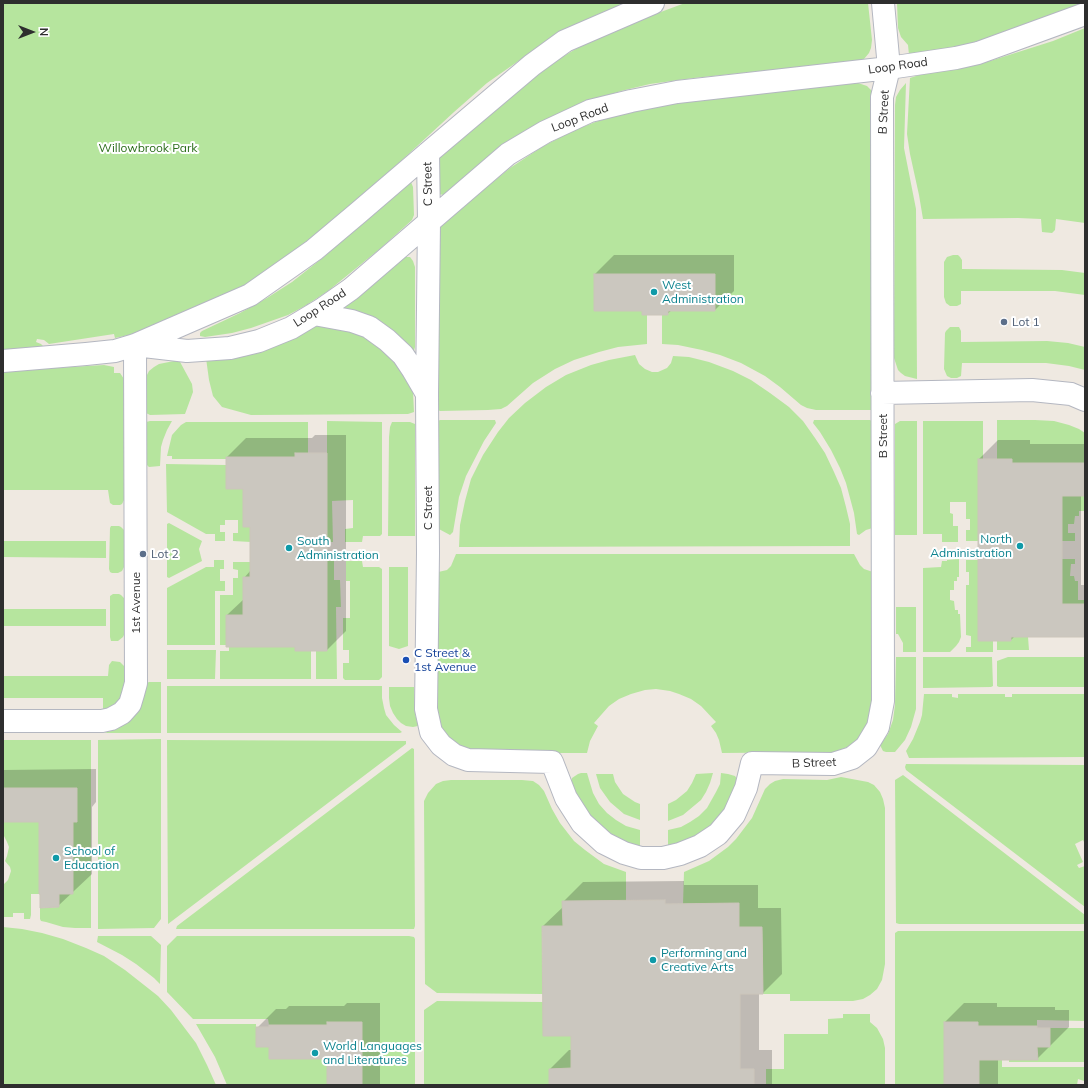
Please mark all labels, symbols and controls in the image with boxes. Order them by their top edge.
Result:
north arrow [12,12,52,52]
text: N [37,28,51,36]
street label: Loop Road [867,55,929,77]
street label: B Street [876,89,892,135]
street label: Loop Road [549,101,611,135]
park label: Willowbrook Park [99,141,197,155]
street label: C Street [420,162,436,206]
place label: West Administration [662,278,744,306]
street label: Loop Road [291,286,349,330]
marker: West Administration [649,287,659,297]
place label: Lot 1 [1012,315,1040,329]
marker: Lot 1 [999,317,1009,327]
street label: B Street [876,414,890,458]
street label: C Street [421,486,435,530]
place label: North Administration [930,532,1012,560]
place label: South Administration [297,534,379,562]
marker: North Administration [1015,541,1025,551]
marker: South Administration [284,543,294,553]
place label: Lot 2 [151,547,179,561]
marker: Lot 2 [138,549,148,559]
street label: 1st Avenue [129,572,143,634]
place label: C Street & 1st Avenue [414,646,476,674]
marker: C Street & 1st Avenue [401,655,411,665]
street label: B Street [792,755,836,771]
place label: School of Education [64,844,119,872]
marker: School of Education [51,853,61,863]
place label: Performing and Creative Arts [661,946,747,974]
marker: Performing and Creative Arts [648,955,658,965]
place label: World Languages and Literatures [323,1039,422,1067]
marker: World Languages and Literatures [310,1048,320,1058]

